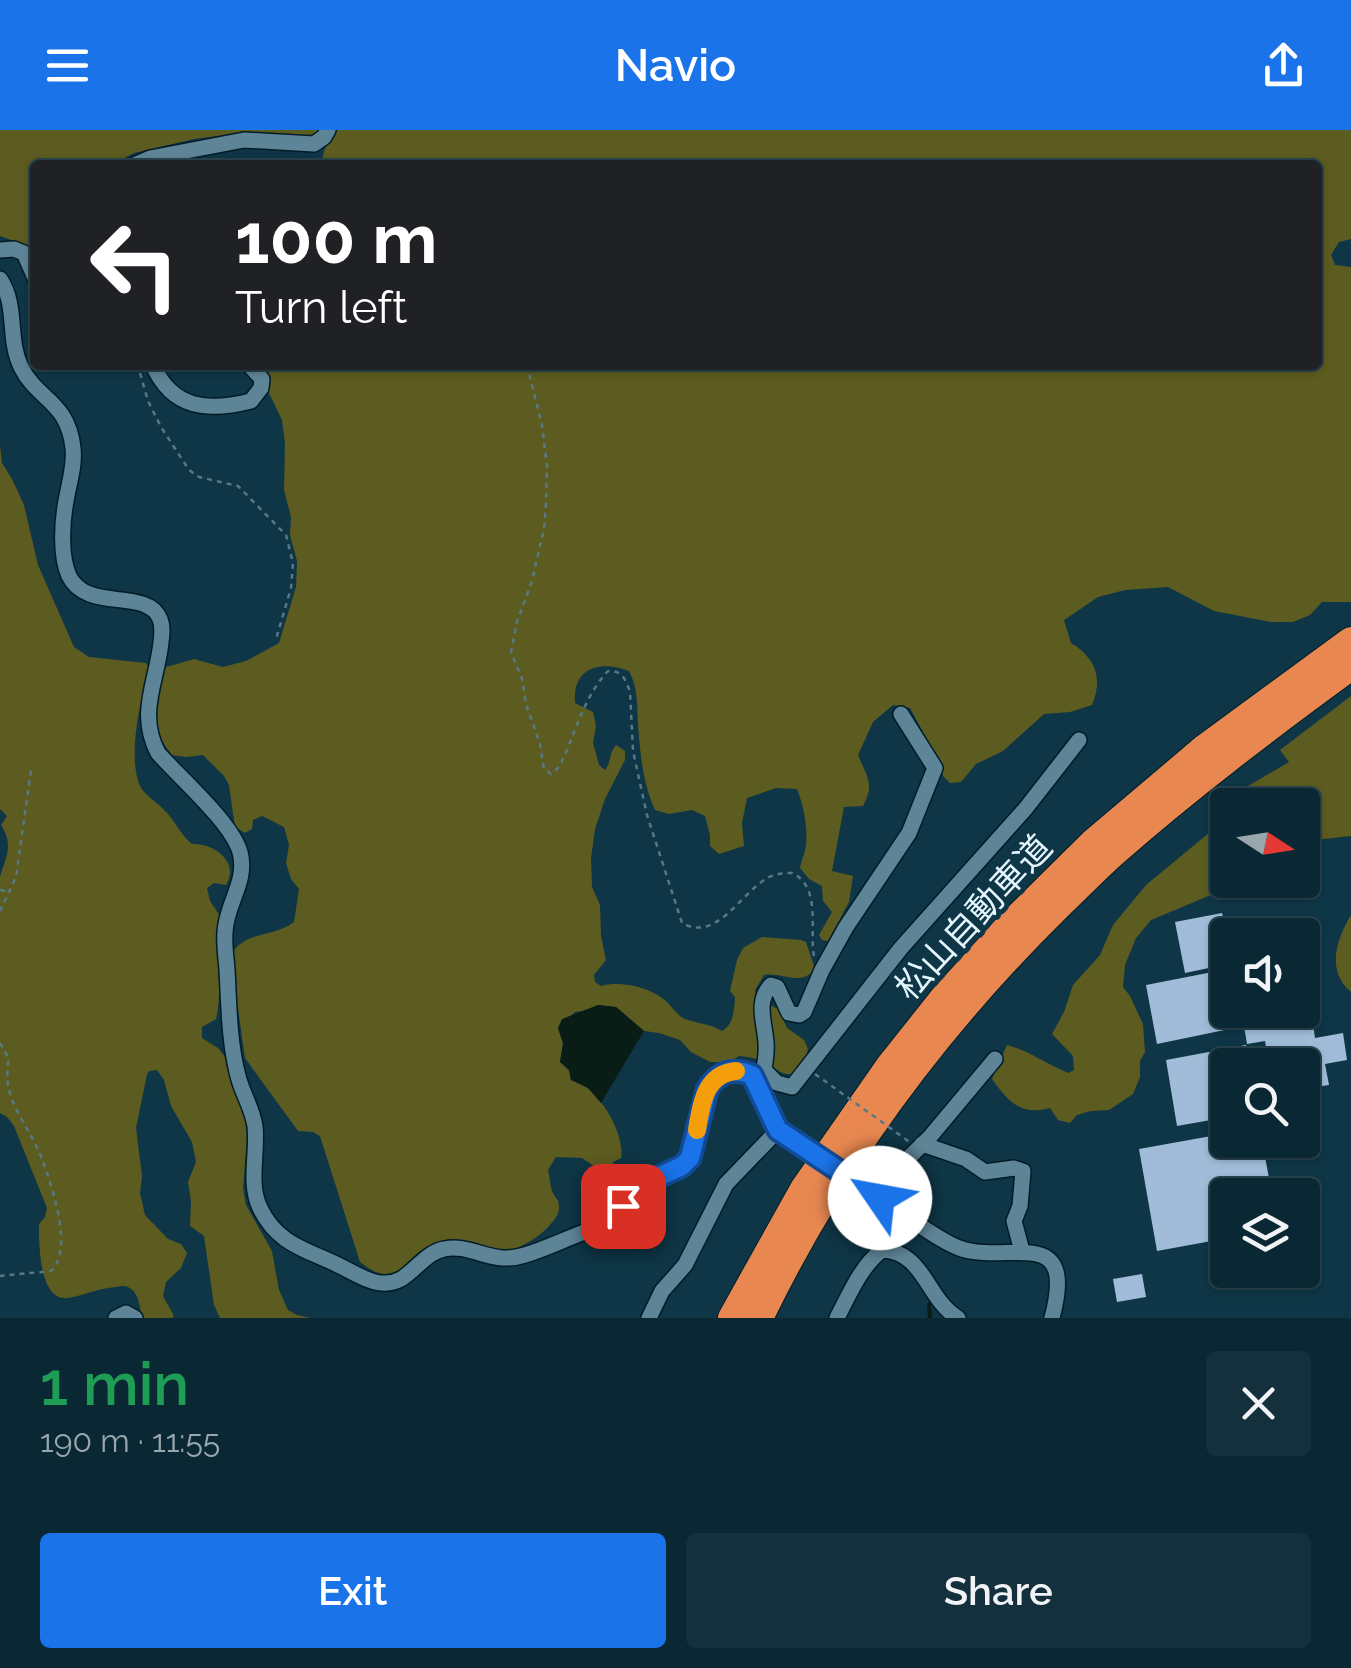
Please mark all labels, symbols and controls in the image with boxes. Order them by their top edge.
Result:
icon: menu [40,38,95,93]
icon: share [1256,38,1311,93]
text: Navio [615,39,736,92]
text: 100 m [235,197,438,279]
icon: left [70,200,200,330]
text: Turn left [235,281,407,334]
north arrow [1210,788,1320,898]
map controls [1210,788,1320,1288]
street label: 松山自動車道 [886,826,1060,1008]
button: sound [1210,918,1320,1028]
button: search [1210,1048,1320,1158]
position arrow [828,1146,932,1250]
pin [581,1164,666,1249]
button: layers [1210,1178,1320,1288]
icon: arrive [596,1179,651,1234]
text: 1 min [40,1349,189,1419]
button: close [1206,1351,1311,1456]
text: 190 m · 11:55 [40,1422,220,1459]
button: Exit [40,1533,666,1648]
button: Share [686,1533,1311,1648]

